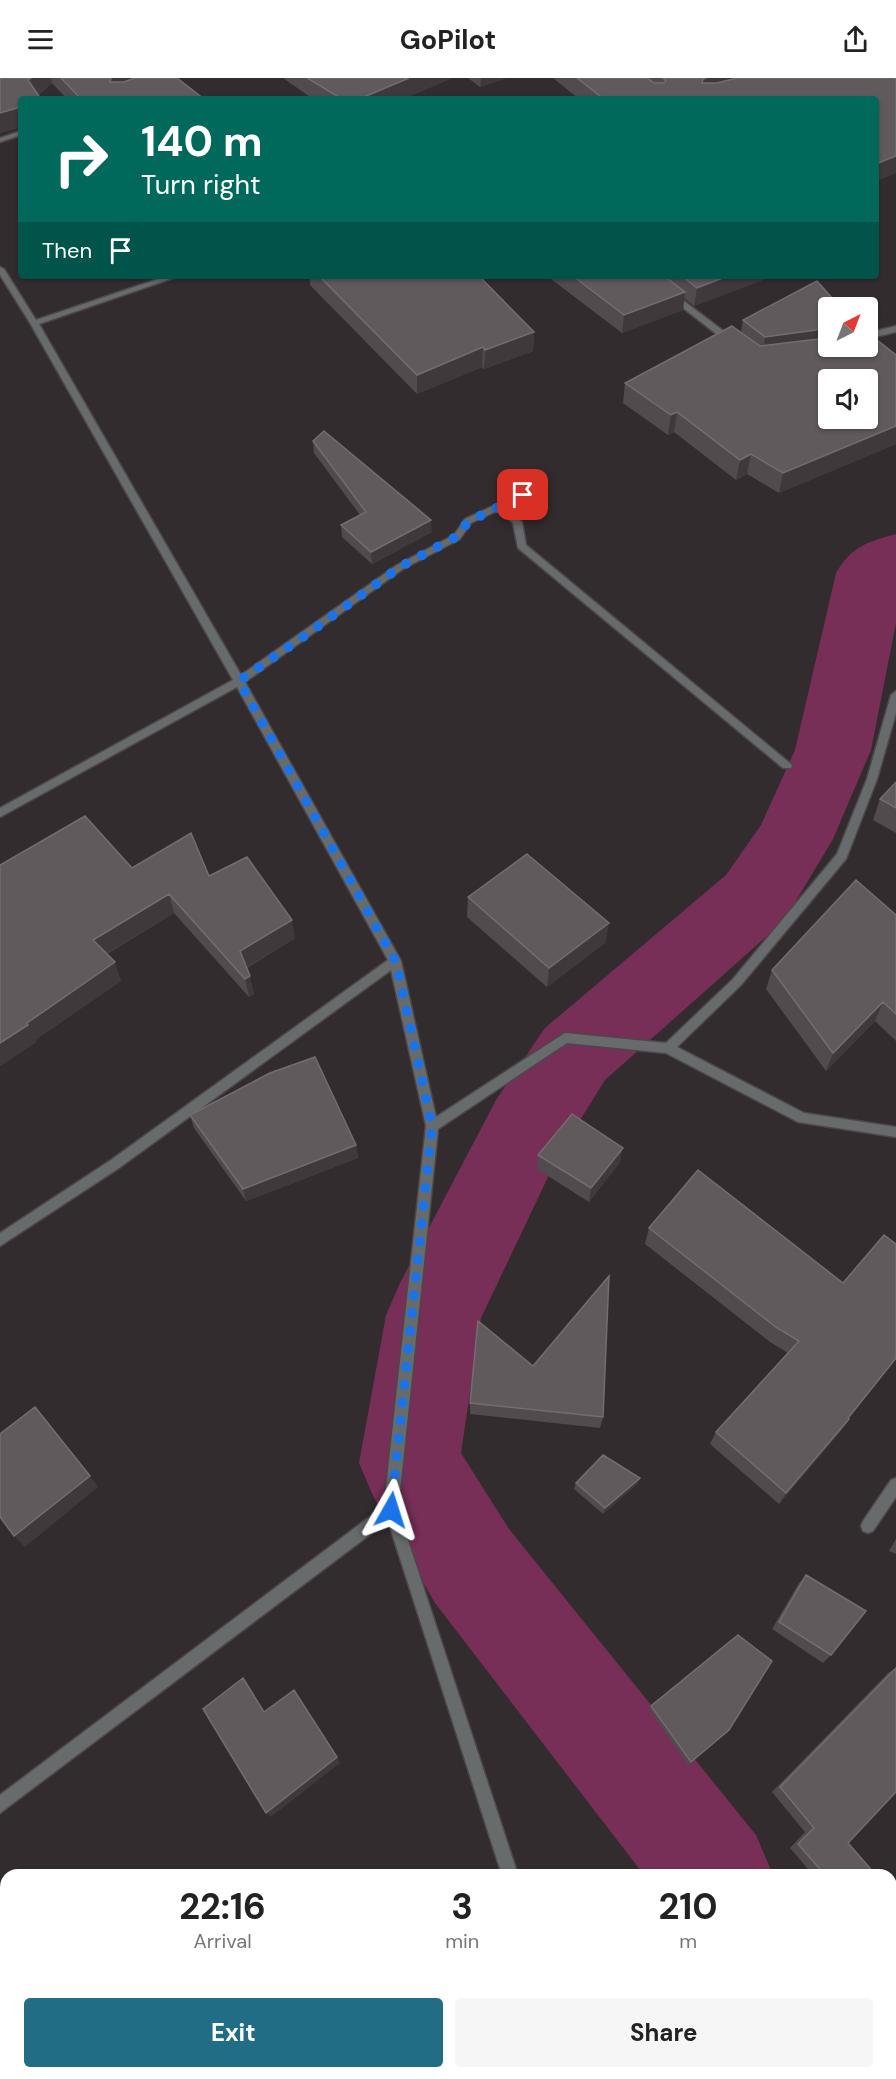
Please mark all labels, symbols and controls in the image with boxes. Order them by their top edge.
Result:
text: GoPilot [400,22,496,57]
icon: menu [24,23,57,56]
icon: share [839,23,872,56]
text: 140 m [141,114,263,169]
icon: right [42,120,120,198]
text: Turn right [141,167,261,202]
icon: arrive [104,234,137,267]
text: Then [42,236,92,265]
north arrow [818,297,878,357]
map controls [818,297,878,429]
button: sound [818,369,878,429]
pin [497,469,548,520]
icon: arrive [506,478,539,511]
position arrow [359,1478,423,1542]
text: 22:16 [179,1883,266,1930]
text: 3 [451,1883,473,1930]
text: 210 [658,1883,718,1930]
text: Arrival [193,1928,252,1954]
text: min [445,1928,479,1954]
text: m [679,1928,697,1954]
button: Exit [24,1998,443,2067]
button: Share [455,1998,873,2067]

